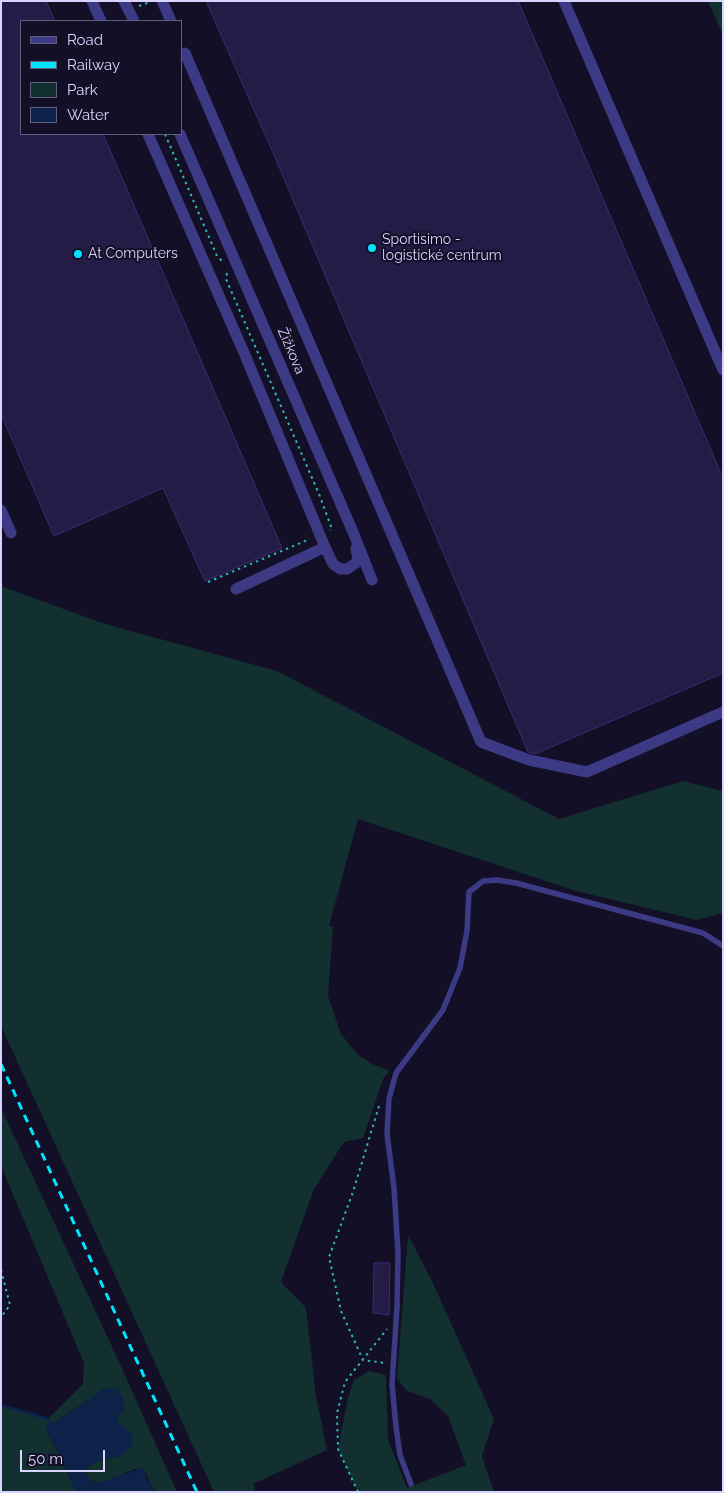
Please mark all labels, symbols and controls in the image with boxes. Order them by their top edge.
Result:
legend [20,20,182,135]
text: Road [67,31,103,49]
text: Railway [67,56,120,74]
text: Park [67,81,98,99]
text: Water [67,106,109,124]
place label: Sportisimo - logistické centrum [382,232,502,264]
marker: Sportisimo - logistické centrum [366,242,378,254]
place label: At Computers [88,246,178,262]
marker: At Computers [72,248,84,260]
street label: Žižkova [274,325,308,377]
scale bar [22,1440,108,1472]
text: 50 m [28,1450,63,1468]

